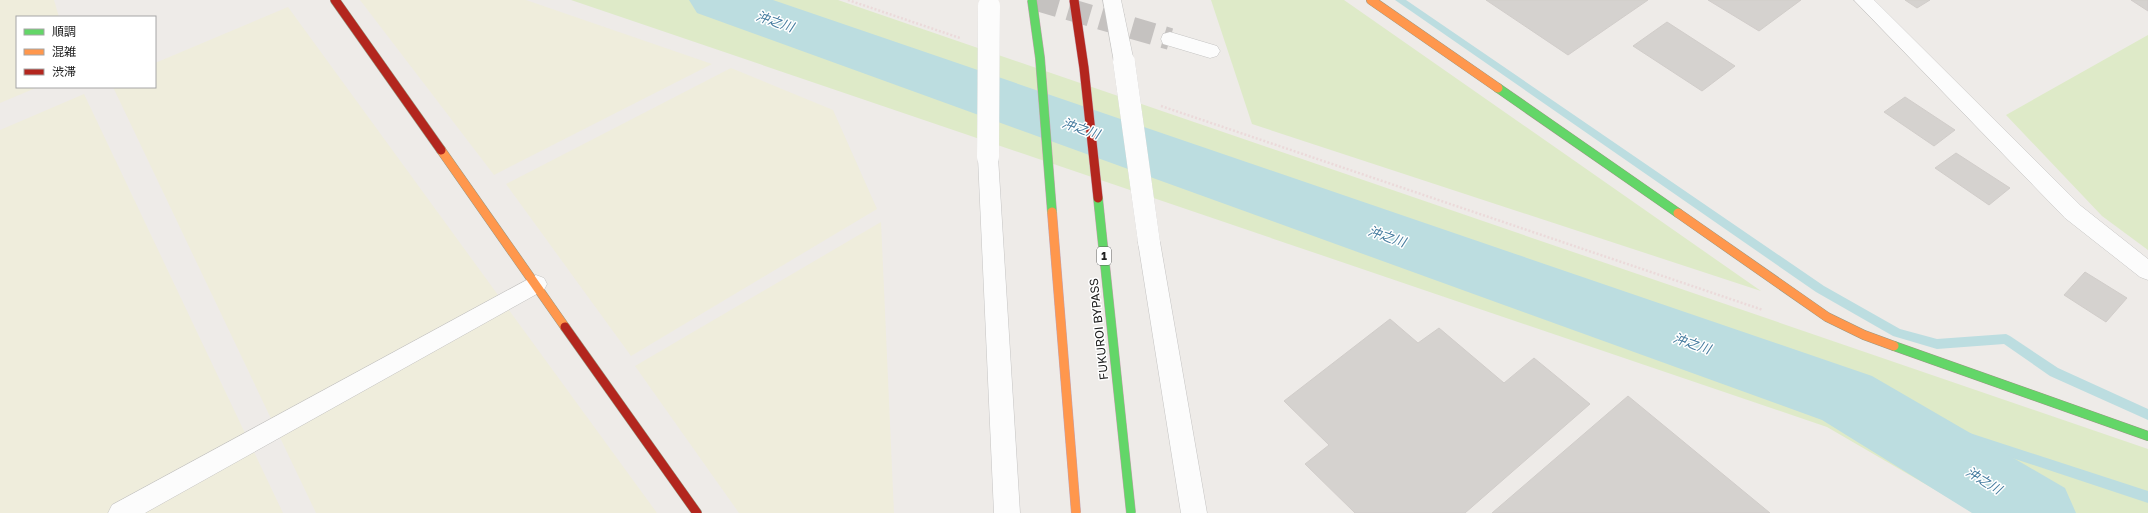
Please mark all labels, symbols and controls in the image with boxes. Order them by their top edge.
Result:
water label: 沖之川 [754,7,798,36]
legend [16,16,156,88]
text: 順調 [52,24,76,39]
text: 混雑 [52,44,76,59]
text: 渋滞 [52,64,76,79]
water label: 沖之川 [1060,114,1104,143]
water label: 沖之川 [1366,222,1410,251]
road number: 1 [1097,247,1111,265]
street label: FUKUROI BYPASS [1086,277,1111,381]
water label: 沖之川 [1671,329,1715,358]
water label: 沖之川 [1963,463,2007,498]

